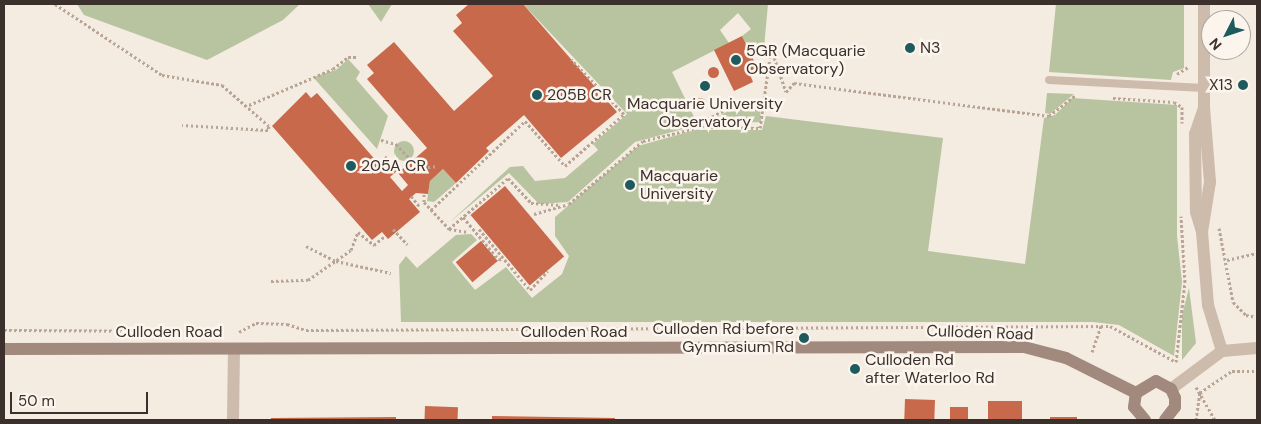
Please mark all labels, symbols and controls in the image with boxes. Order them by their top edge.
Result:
north arrow [1201,10,1251,60]
text: N [1205,34,1226,54]
place label: N3 [920,38,941,58]
place label: 5GR (Macquarie Observatory) [746,41,866,79]
marker: N3 [904,42,916,54]
marker: 5GR (Macquarie Observatory) [730,54,742,66]
place label: X13 [1209,75,1233,95]
marker: X13 [1237,79,1249,91]
marker: Macquarie University Observatory [699,80,711,92]
place label: 205B CR [547,85,612,105]
marker: 205B CR [531,89,543,101]
place label: Macquarie University Observatory [627,94,783,132]
place label: 205A CR [361,156,426,176]
marker: 205A CR [345,160,357,172]
place label: Macquarie University [640,166,718,204]
marker: Macquarie University [624,179,636,191]
place label: Culloden Rd before Gymnasium Rd [652,319,794,357]
street label: Culloden Road [115,322,223,342]
street label: Culloden Road [520,322,628,342]
street label: Culloden Road [926,322,1034,344]
marker: Culloden Rd before Gymnasium Rd [798,332,810,344]
place label: Culloden Rd after Waterloo Rd [865,350,995,388]
marker: Culloden Rd after Waterloo Rd [849,363,861,375]
scale bar [12,382,150,414]
text: 50 m [18,391,55,411]

